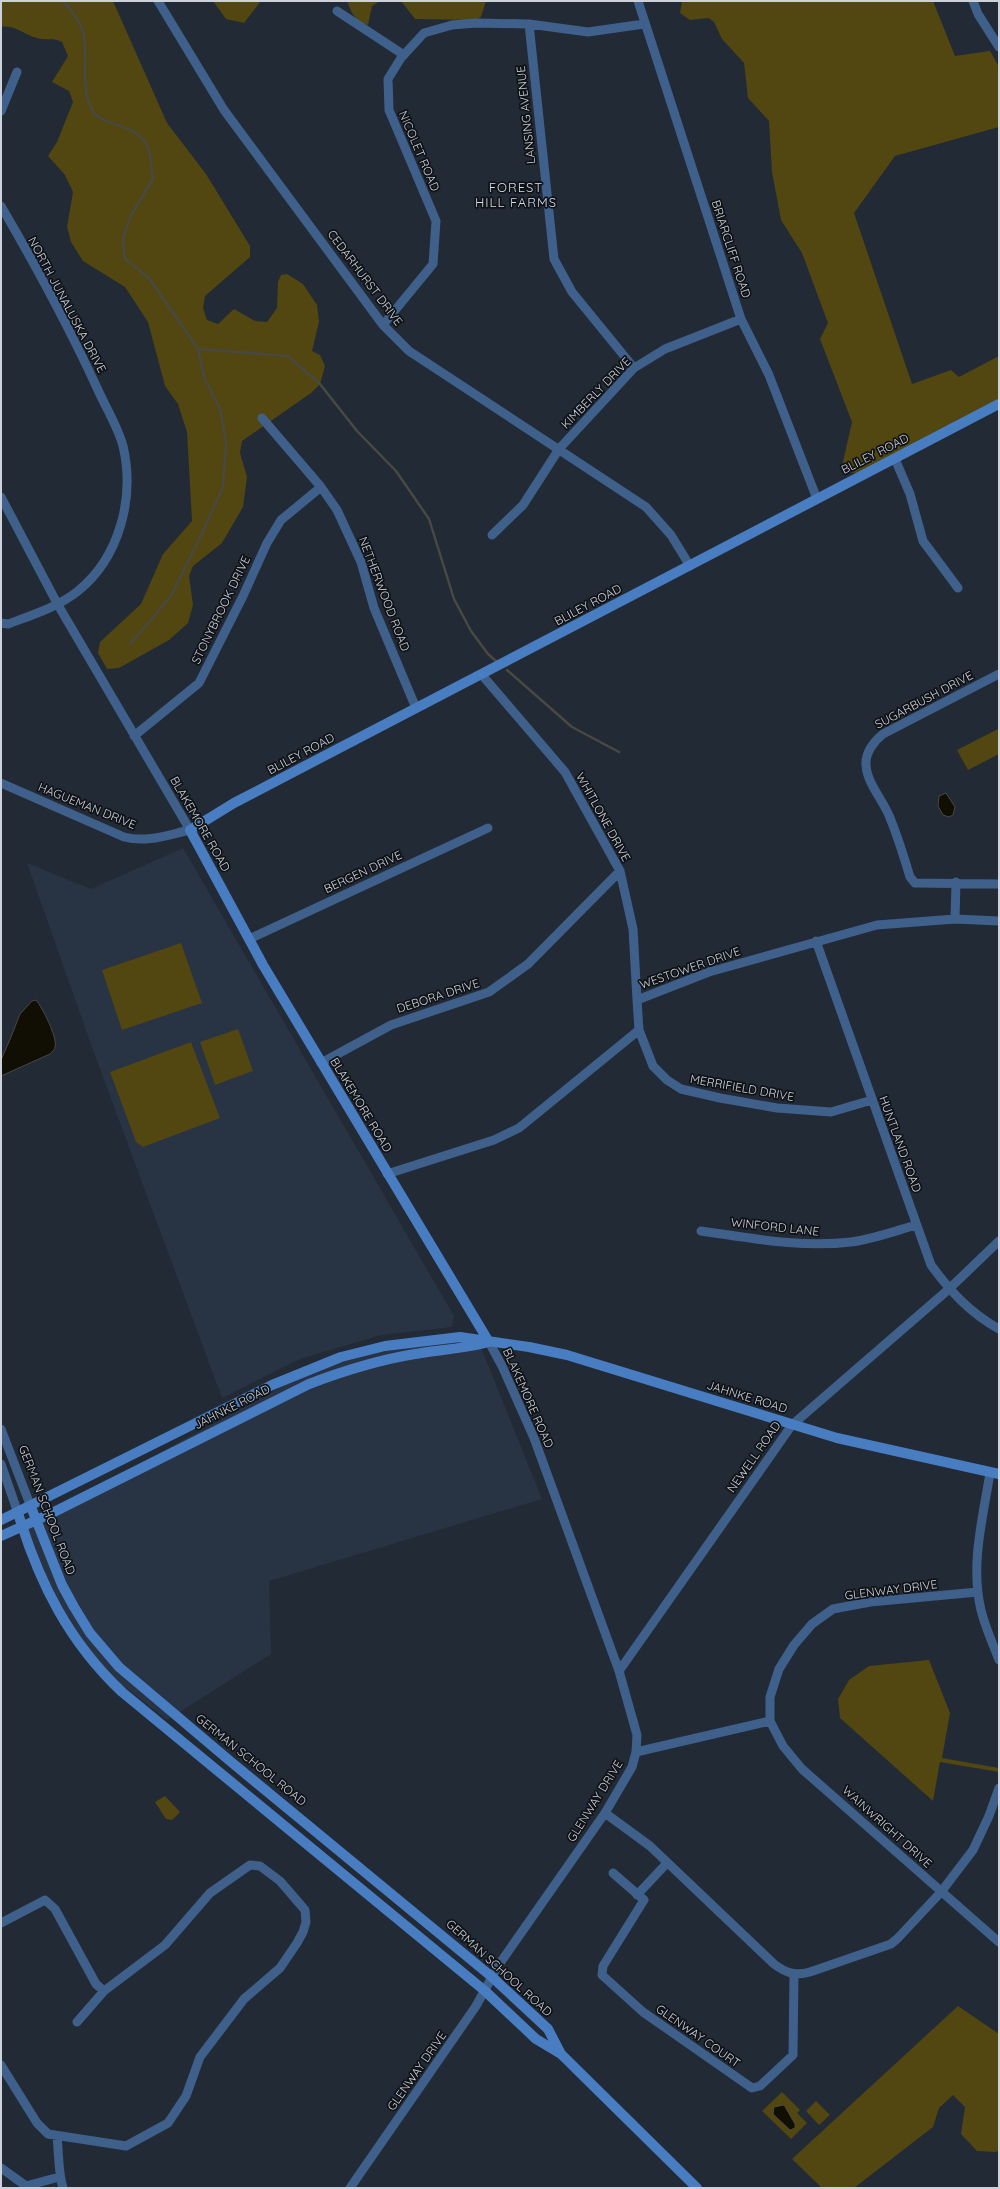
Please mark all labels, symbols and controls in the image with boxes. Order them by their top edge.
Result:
street label: LANSING AVENUE [513,65,538,165]
street label: NICOLET ROAD [396,108,443,194]
district label: FOREST HILL FARMS [475,179,557,210]
street label: BRIARCLIFF ROAD [709,198,754,300]
street label: CEDARHURST DRIVE [325,227,406,329]
street label: NORTH JUNALUSKA DRIVE [25,234,110,375]
street label: KIMBERLY DRIVE [558,354,634,432]
street label: BLILEY ROAD [838,430,911,477]
street label: NETHERWOOD ROAD [356,534,413,654]
street label: STONYBROOK DRIVE [188,553,253,666]
street label: BLILEY ROAD [552,580,624,629]
street label: SUGARBUSH DRIVE [872,667,975,732]
street label: BLILEY ROAD [265,729,337,778]
street label: WHITLONE DRIVE [573,770,634,864]
street label: BLAKEMORE ROAD [167,773,234,874]
street label: HAGUEMAN DRIVE [36,779,138,832]
street label: BERGEN DRIVE [321,847,404,896]
street label: WESTOWER DRIVE [638,943,742,992]
street label: DEBORA DRIVE [395,975,481,1016]
street label: BLAKEMORE ROAD [327,1055,396,1155]
street label: MERRIFIELD DRIVE [689,1071,795,1104]
street label: HUNTLAND ROAD [876,1094,925,1194]
street label: WINFORD LANE [730,1214,820,1239]
street label: BLAKEMORE ROAD [500,1346,557,1450]
street label: JAHNKE ROAD [705,1377,790,1416]
street label: JAHNKE ROAD [191,1381,273,1432]
street label: NEWELL ROAD [724,1418,784,1495]
street label: GERMAN SCHOOL ROAD [16,1443,79,1577]
street label: GLENWAY DRIVE [844,1576,938,1603]
street label: GERMAN SCHOOL ROAD [193,1710,310,1809]
street label: GLENWAY DRIVE [563,1757,626,1844]
street label: WAINWRIGHT DRIVE [839,1782,935,1871]
street label: GERMAN SCHOOL ROAD [443,1916,556,2019]
street label: GLENWAY COURT [653,2001,743,2070]
street label: GLENWAY DRIVE [384,2028,450,2113]

